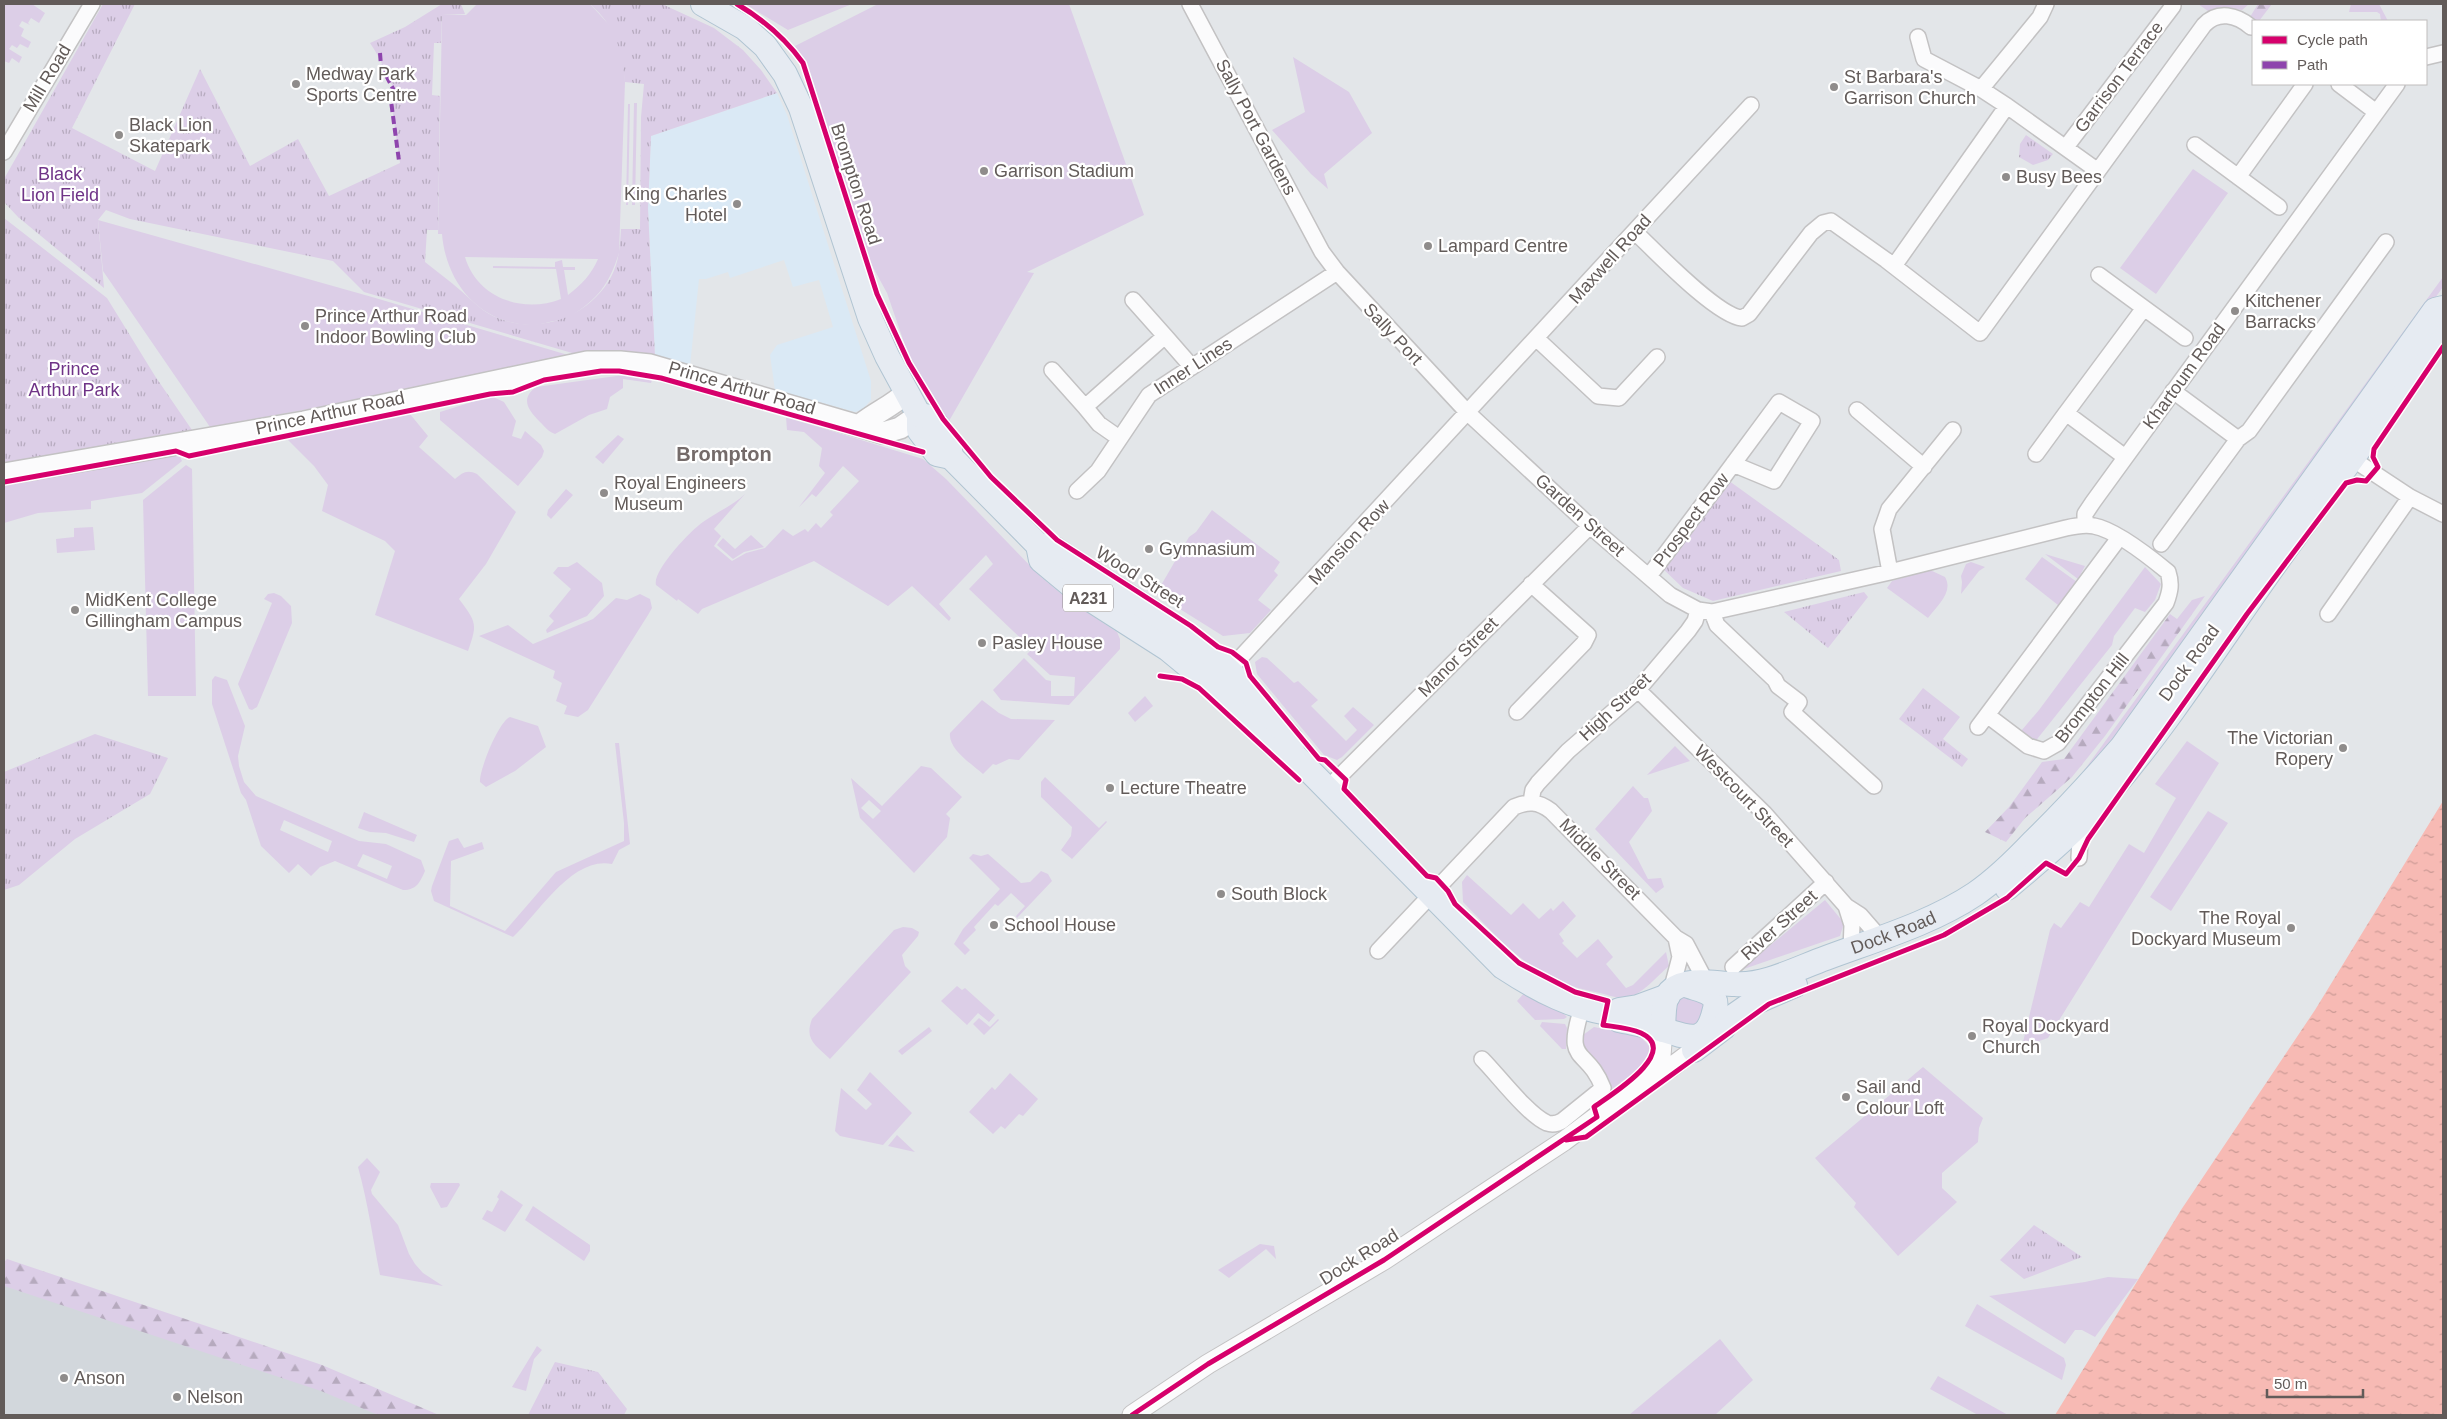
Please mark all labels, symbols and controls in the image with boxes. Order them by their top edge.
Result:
street label: Garrison Terrace [2071,18,2167,136]
legend [2252,20,2427,85]
text: Cycle path [2297,31,2368,48]
street label: Mill Road [19,41,75,115]
street label: Sally Port Gardens [1212,56,1300,198]
text: Path [2297,56,2328,73]
place label: Medway Park Sports Centre [306,64,417,105]
place label: St Barbara's Garrison Church [1844,67,1976,108]
marker: Medway Park Sports Centre [290,78,302,90]
marker: St Barbara's Garrison Church [1828,81,1840,93]
place label: Black Lion Skatepark [129,115,212,156]
street label: Brompton Road [827,121,885,247]
marker: Black Lion Skatepark [113,129,125,141]
place label: Garrison Stadium [994,161,1134,181]
park label: Black Lion Field [21,164,99,205]
marker: Garrison Stadium [978,165,990,177]
place label: Busy Bees [2016,167,2102,187]
marker: Busy Bees [2000,171,2012,183]
place label: King Charles Hotel [624,184,727,225]
marker: King Charles Hotel [731,198,743,210]
street label: Maxwell Road [1565,210,1655,308]
place label: Lampard Centre [1438,236,1568,256]
marker: Lampard Centre [1422,240,1434,252]
place label: Kitchener Barracks [2245,291,2321,332]
street label: Sally Port [1359,299,1427,369]
marker: Kitchener Barracks [2229,305,2241,317]
place label: Prince Arthur Road Indoor Bowling Club [315,306,476,347]
street label: Khartoum Road [2139,319,2229,433]
marker: Prince Arthur Road Indoor Bowling Club [299,320,311,332]
street label: Inner Lines [1150,333,1236,399]
street label: Prince Arthur Road [666,357,818,419]
park label: Prince Arthur Park [28,359,121,400]
street label: Prince Arthur Road [254,387,406,439]
district label: Brompton [676,443,772,465]
street label: Prospect Row [1649,468,1733,571]
street label: Garden Street [1531,470,1629,560]
place label: Royal Engineers Museum [614,473,746,514]
marker: Royal Engineers Museum [598,487,610,499]
street label: Mansion Row [1305,495,1394,589]
place label: Gymnasium [1159,539,1255,559]
street label: Wood Street [1092,542,1188,612]
marker: Gymnasium [1143,543,1155,555]
road number: A231 [1063,584,1113,612]
place label: MidKent College Gillingham Campus [85,590,242,631]
marker: MidKent College Gillingham Campus [69,604,81,616]
street label: Manor Street [1414,613,1502,701]
street label: Dock Road [2155,621,2223,705]
place label: Pasley House [992,633,1103,653]
marker: Pasley House [976,637,988,649]
street label: Brompton Hill [2051,649,2133,747]
street label: High Street [1575,669,1655,745]
place label: The Victorian Ropery [2227,728,2333,769]
street label: Westcourt Street [1690,741,1798,851]
marker: The Victorian Ropery [2337,742,2349,754]
place label: Lecture Theatre [1120,778,1247,798]
marker: Lecture Theatre [1104,782,1116,794]
street label: Middle Street [1555,814,1645,904]
place label: South Block [1231,884,1328,904]
street label: River Street [1737,886,1821,964]
marker: South Block [1215,888,1227,900]
street label: Dock Road [1848,907,1939,958]
place label: The Royal Dockyard Museum [2131,908,2281,949]
place label: School House [1004,915,1116,935]
marker: School House [988,919,1000,931]
marker: The Royal Dockyard Museum [2285,922,2297,934]
place label: Royal Dockyard Church [1982,1016,2109,1057]
marker: Royal Dockyard Church [1966,1030,1978,1042]
place label: Sail and Colour Loft [1856,1077,1944,1118]
marker: Sail and Colour Loft [1840,1091,1852,1103]
street label: Dock Road [1316,1225,1402,1289]
scale bar [2267,1366,2363,1398]
place label: Anson [74,1368,125,1388]
marker: Anson [58,1372,70,1384]
text: 50 m [2274,1375,2307,1392]
place label: Nelson [187,1387,243,1407]
marker: Nelson [171,1391,183,1403]

